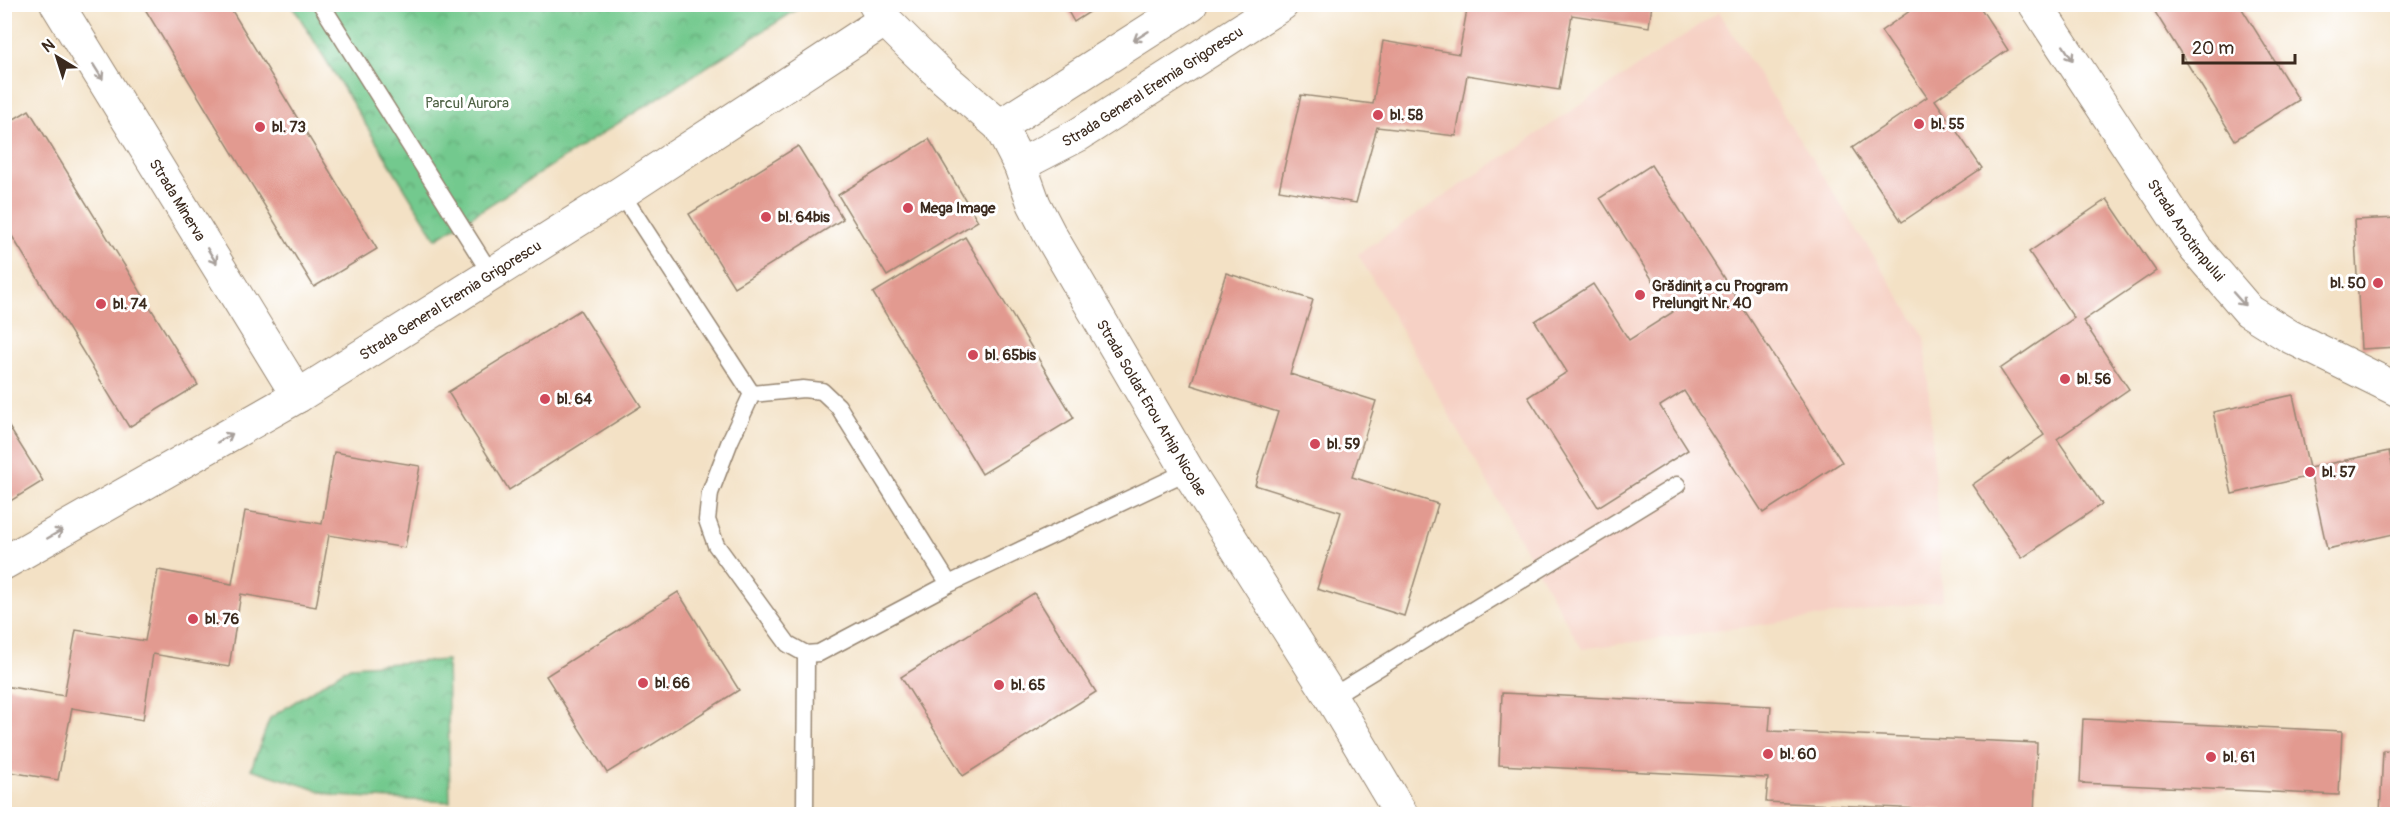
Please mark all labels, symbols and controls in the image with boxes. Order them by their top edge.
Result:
street label: Strada General Eremia Grigorescu [1059,22,1247,152]
north arrow [27,27,87,87]
scale bar [2183,27,2296,65]
one-way arrow [1133,30,1150,42]
text: N [38,35,59,57]
text: 20 m [2192,37,2234,60]
one-way arrow [2061,45,2074,62]
one-way arrow [93,63,105,80]
park label: Parcul Aurora [425,94,509,113]
place label: bl. 58 [1390,106,1424,125]
marker: bl. 58 [1371,108,1385,122]
place label: bl. 55 [1931,115,1965,134]
marker: bl. 55 [1912,117,1926,131]
place label: bl. 73 [272,118,306,137]
marker: bl. 73 [253,120,267,134]
street label: Strada Minerva [145,156,210,245]
street label: Strada Anotimpului [2142,176,2229,286]
place label: Mega Image [920,199,996,218]
marker: Mega Image [901,201,915,215]
place label: bl. 64bis [778,208,830,227]
marker: bl. 64bis [759,210,773,224]
street label: Strada General Eremia Grigorescu [356,236,545,365]
one-way arrow [206,247,218,264]
place label: bl. 50 [2330,274,2366,293]
marker: bl. 50 [2371,276,2385,290]
place label: Grădinița cu Program Prelungit Nr. 40 [1652,277,1788,313]
marker: Grădinița cu Program Prelungit Nr. 40 [1633,288,1647,302]
one-way arrow [2232,292,2246,307]
place label: bl. 74 [113,295,147,314]
marker: bl. 74 [94,297,108,311]
street label: Strada Soldat Erou Arhip Nicolae [1092,316,1211,501]
place label: bl. 65bis [985,346,1036,365]
marker: bl. 65bis [966,348,980,362]
place label: bl. 56 [2077,370,2112,389]
marker: bl. 56 [2058,372,2072,386]
place label: bl. 64 [557,390,592,409]
marker: bl. 64 [538,392,552,406]
one-way arrow [216,432,233,444]
place label: bl. 59 [1327,435,1361,454]
marker: bl. 59 [1308,437,1322,451]
place label: bl. 57 [2322,463,2356,482]
marker: bl. 57 [2303,465,2317,479]
one-way arrow [46,528,63,540]
place label: bl. 76 [205,610,239,629]
marker: bl. 76 [186,612,200,626]
place label: bl. 66 [655,674,690,693]
marker: bl. 66 [636,676,650,690]
place label: bl. 65 [1011,676,1045,695]
marker: bl. 65 [992,678,1006,692]
place label: bl. 60 [1780,745,1816,764]
marker: bl. 60 [1761,747,1775,761]
place label: bl. 61 [2223,748,2255,767]
marker: bl. 61 [2204,750,2218,764]

